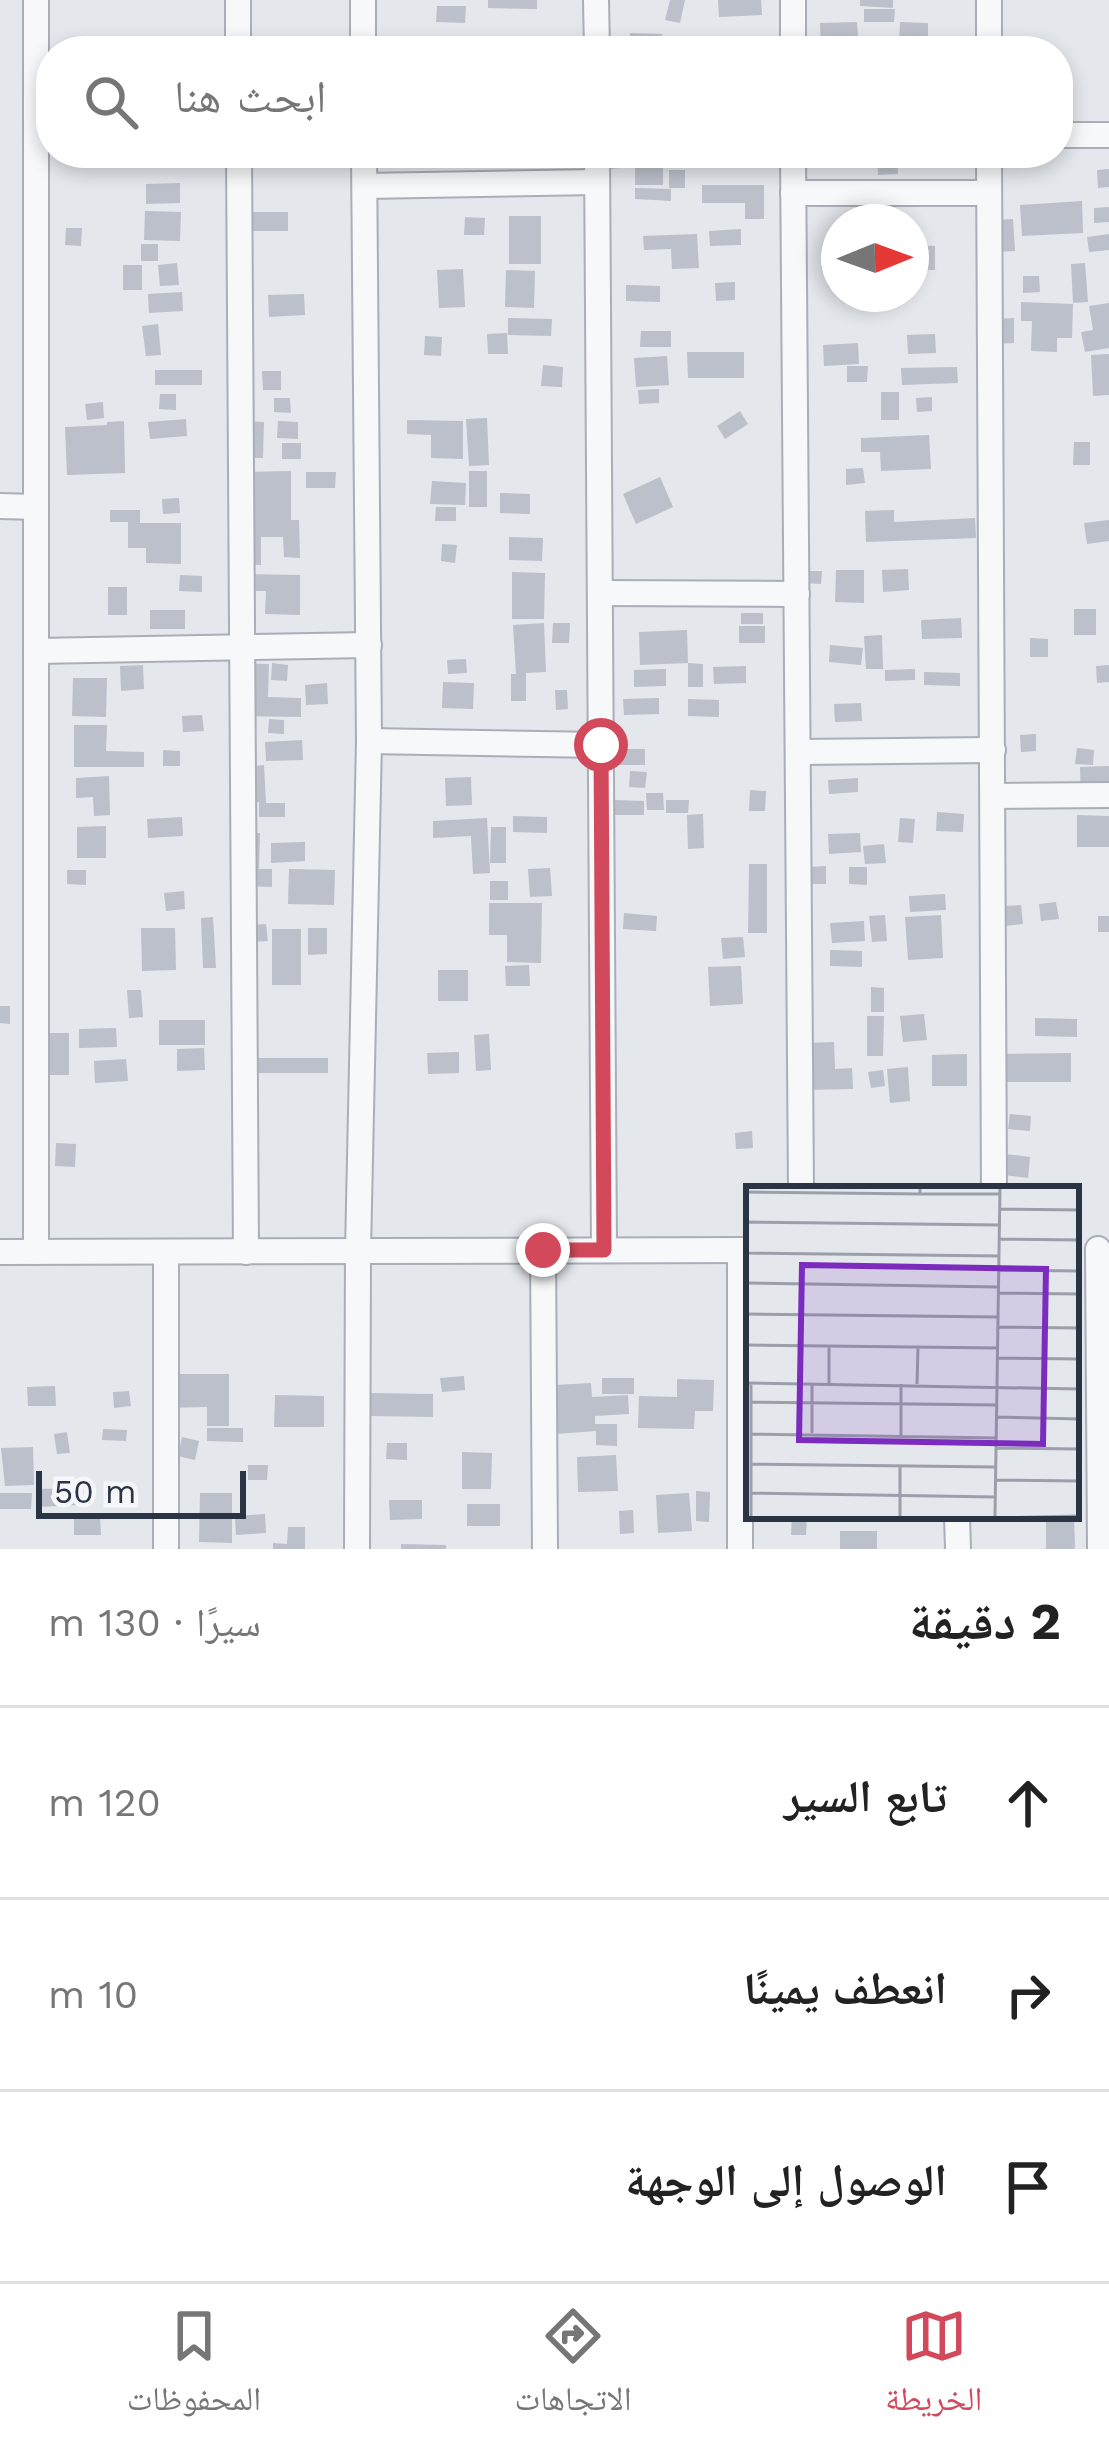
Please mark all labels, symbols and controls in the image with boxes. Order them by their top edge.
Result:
search box [36,36,1073,168]
icon: search [78,69,144,135]
text: ابحث هنا [174,70,327,123]
north arrow [821,204,929,312]
route start [574,718,628,772]
inset map [746,1186,1079,1519]
route end [516,1223,570,1277]
scale bar [36,1465,246,1518]
text: 50 m [54,1472,136,1511]
text: 2 دقيقة [909,1592,1061,1651]
text: سيرًا · 130 m [48,1600,261,1645]
text: تابع السير [784,1770,947,1823]
icon: ahead [995,1770,1061,1836]
text: 120 m [48,1780,161,1825]
text: انعطف يمينًا [743,1962,947,2015]
icon: right [995,1962,1061,2028]
text: 10 m [48,1972,138,2017]
text: الوصول إلى الوجهة [625,2154,947,2207]
icon: arrive [995,2154,1061,2220]
tab: المحفوظات [127,2303,261,2431]
tab: الاتجاهات [514,2303,632,2431]
tab: الخريطة [885,2303,982,2431]

